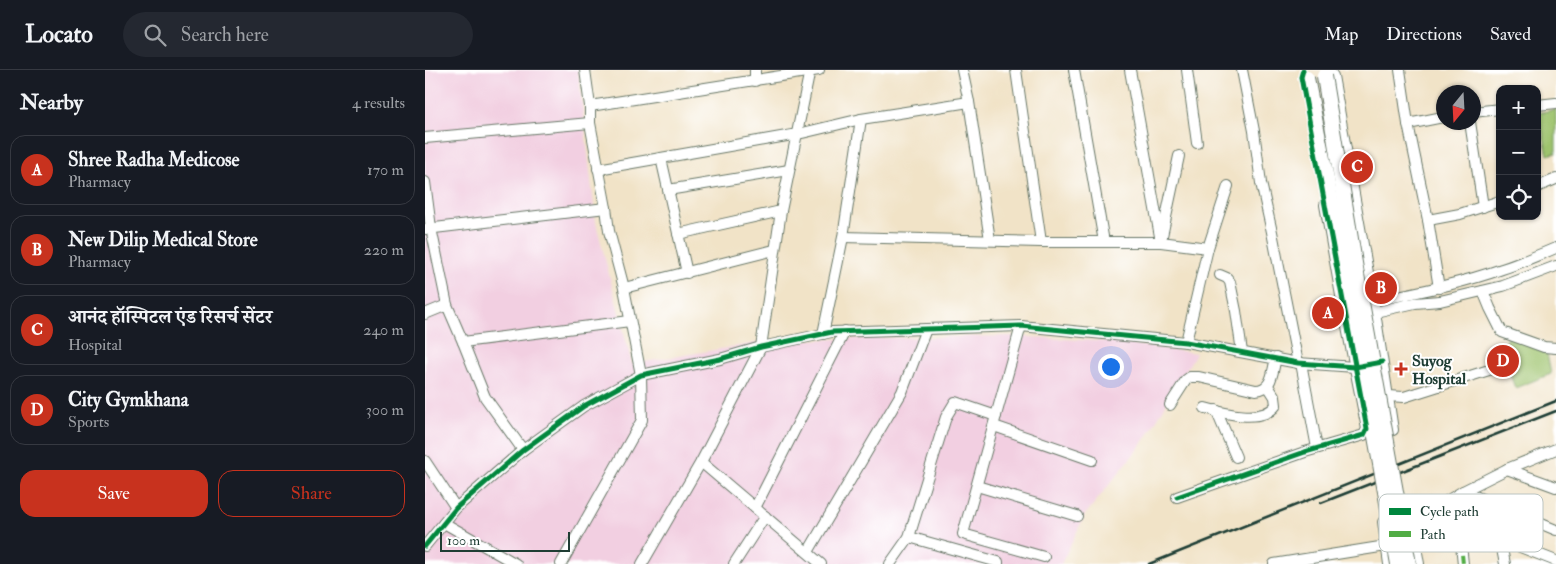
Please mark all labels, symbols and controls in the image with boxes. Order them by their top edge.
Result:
search box [123,12,473,57]
text: Locato [25,19,93,50]
icon: search [141,21,169,49]
text: Search here [181,23,269,47]
text: Map [1325,23,1358,46]
text: Directions [1386,23,1462,46]
text: Saved [1490,23,1531,46]
north arrow [1436,85,1481,130]
map controls [1496,85,1541,220]
button: + [1496,85,1541,130]
text: Nearby [20,89,83,116]
text: 4 results [352,93,405,113]
button: − [1496,130,1541,175]
text: Shree Radha Medicose [68,148,240,172]
pin: C [1341,148,1373,186]
text: A [32,160,42,180]
text: 170 m [367,160,404,180]
text: Pharmacy [68,172,131,192]
button: locate [1496,175,1541,220]
text: New Dilip Medical Store [68,228,258,252]
text: B [32,240,42,260]
text: 220 m [364,240,404,260]
text: Pharmacy [68,252,131,272]
pin: B [1365,269,1397,307]
pin: A [1312,294,1344,332]
text: आनंद हॉस्पिटल एंड रिसर्च सेंटर [68,305,272,329]
text: C [31,320,43,340]
text: 240 m [363,320,404,340]
text: Hospital [68,335,122,355]
pin: D [1487,342,1519,380]
place label: Suyog Hospital [1412,351,1467,390]
your location [1098,354,1124,380]
marker: Suyog Hospital [1394,362,1408,376]
text: City Gymkhana [68,388,189,412]
text: D [30,400,44,420]
text: 300 m [366,400,404,420]
text: Sports [68,412,109,432]
button: Save [20,470,208,517]
button: Share [218,470,405,517]
legend [1379,494,1543,552]
text: Cycle path [1420,503,1480,521]
text: Path [1420,526,1446,543]
scale bar [440,529,570,552]
text: 100 m [447,532,480,549]

